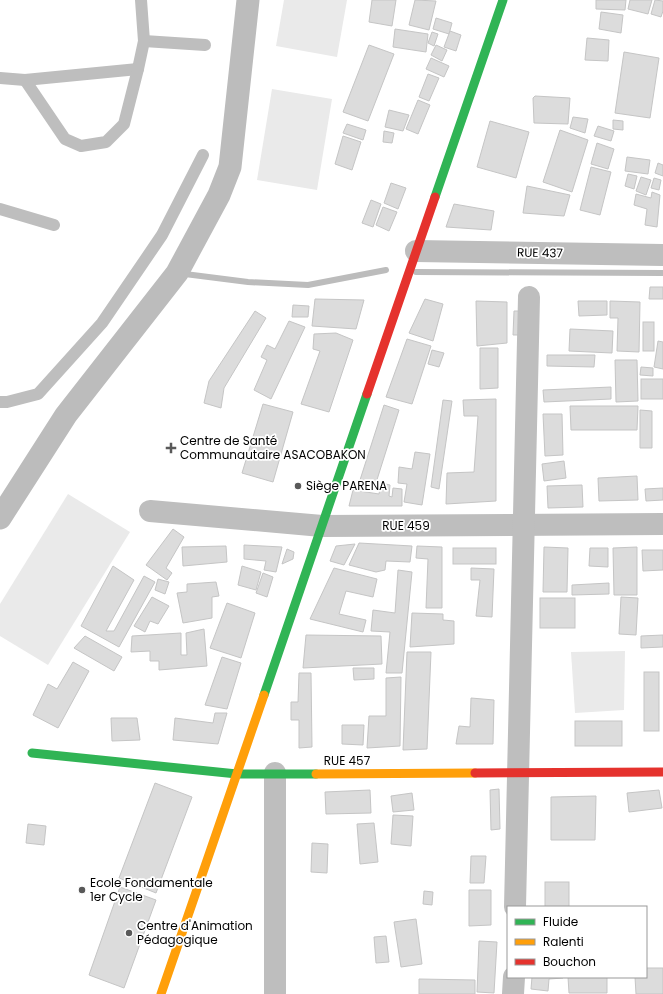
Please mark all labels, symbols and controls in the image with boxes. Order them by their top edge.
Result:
street label: RUE 437 [517,244,564,261]
place label: Centre de Santé Communautaire ASACOBAKON [180,432,366,463]
marker: Centre de Santé Communautaire ASACOBAKON [165,442,177,454]
place label: Siège PARENA [306,477,387,494]
marker: Siège PARENA [293,481,303,491]
street label: RUE 459 [382,517,430,534]
street label: RUE 457 [324,752,371,769]
place label: Ecole Fondamentale 1er Cycle [90,874,213,905]
marker: Ecole Fondamentale 1er Cycle [77,885,87,895]
legend [507,906,647,978]
text: Fluide [543,913,578,930]
place label: Centre d'Animation Pédagogique [137,917,253,948]
marker: Centre d'Animation Pédagogique [124,928,134,938]
text: Ralenti [543,933,584,950]
text: Bouchon [543,953,596,970]

